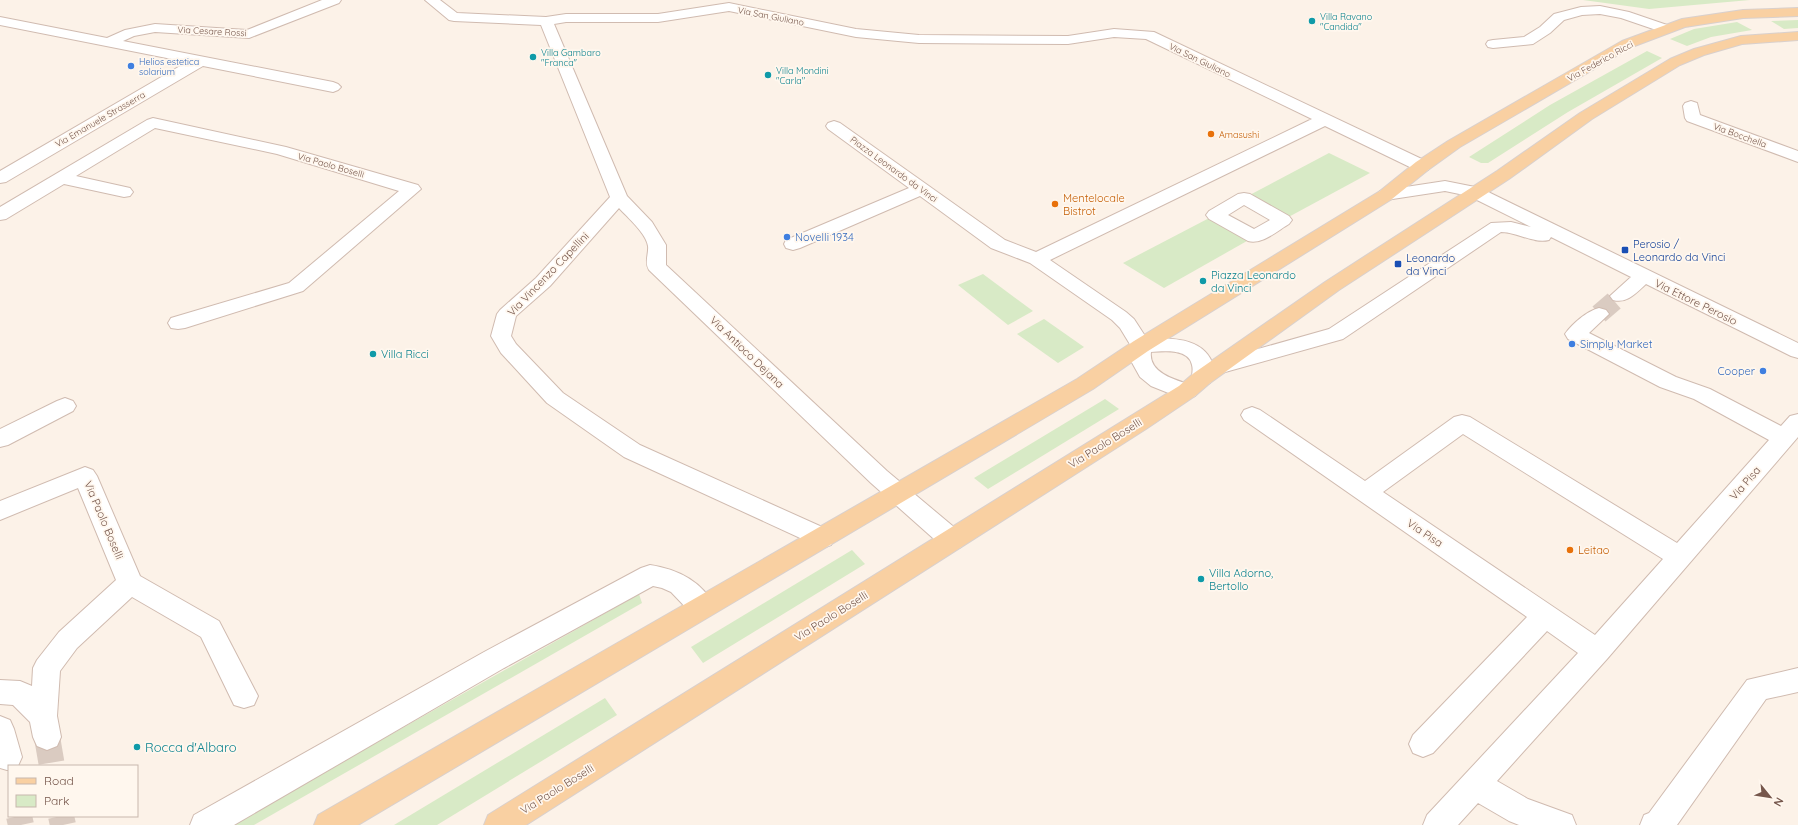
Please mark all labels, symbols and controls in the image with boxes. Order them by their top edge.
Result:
street label: Via San Giuliano [737,4,805,28]
place label: Villa Ravano "Candida" [1320,11,1372,32]
marker: Villa Ravano "Candida" [1307,16,1317,26]
street label: Via Cesare Rossi [177,24,247,38]
street label: Via Federico Ricci [1565,38,1635,84]
street label: Via San Giuliano [1167,40,1233,80]
place label: Villa Gambaro "Franca" [541,47,601,68]
marker: Villa Gambaro "Franca" [528,52,538,62]
place label: Helios estetica solarium [139,56,199,77]
marker: Helios estetica solarium [126,61,136,71]
place label: Villa Mondini "Carla" [776,65,829,86]
marker: Villa Mondini "Carla" [763,70,773,80]
street label: Via Emanuele Strasserra [53,89,147,149]
street label: Via Bocchella [1712,120,1768,150]
marker: Amasushi [1206,129,1216,139]
place label: Amasushi [1219,129,1259,140]
street label: Piazza Leonardo da Vinci [848,134,940,204]
street label: Via Paolo Boselli [297,150,366,180]
place label: Mentelocale Bistrot [1063,191,1125,218]
marker: Mentelocale Bistrot [1050,199,1060,209]
street label: Via Vincenzo Capellini [504,229,592,319]
place label: Novelli 1934 [795,230,854,244]
marker: Novelli 1934 [782,232,792,242]
place label: Perosio / Leonardo da Vinci [1633,237,1725,264]
marker: Perosio / Leonardo da Vinci [1620,245,1630,255]
place label: Leonardo da Vinci [1406,251,1455,278]
marker: Leonardo da Vinci [1393,259,1403,269]
place label: Piazza Leonardo da Vinci [1211,268,1296,295]
marker: Piazza Leonardo da Vinci [1198,276,1208,286]
street label: Via Ettore Perosio [1652,276,1740,328]
street label: Via Antioco Dejana [707,313,787,391]
place label: Simply Market [1580,337,1653,351]
marker: Simply Market [1567,339,1577,349]
place label: Villa Ricci [381,347,429,361]
marker: Villa Ricci [368,349,378,359]
place label: Cooper [1717,364,1756,378]
marker: Cooper [1758,366,1768,376]
street label: Via Paolo Boselli [1066,415,1144,471]
street label: Via Pisa [1727,463,1763,503]
street label: Via Paolo Boselli [81,479,127,561]
street label: Via Pisa [1404,516,1446,550]
place label: Leitao [1578,543,1610,557]
marker: Leitao [1565,545,1575,555]
place label: Villa Adorno, Bertollo [1209,566,1273,593]
marker: Villa Adorno, Bertollo [1196,574,1206,584]
street label: Via Paolo Boselli [792,588,870,644]
place label: Rocca d'Albaro [145,739,237,755]
marker: Rocca d'Albaro [132,742,142,752]
street label: Via Paolo Boselli [518,761,596,817]
legend [8,765,138,817]
text: Road [44,773,74,788]
north arrow [1750,777,1790,817]
text: Park [44,793,69,808]
text: N [1771,795,1787,809]

